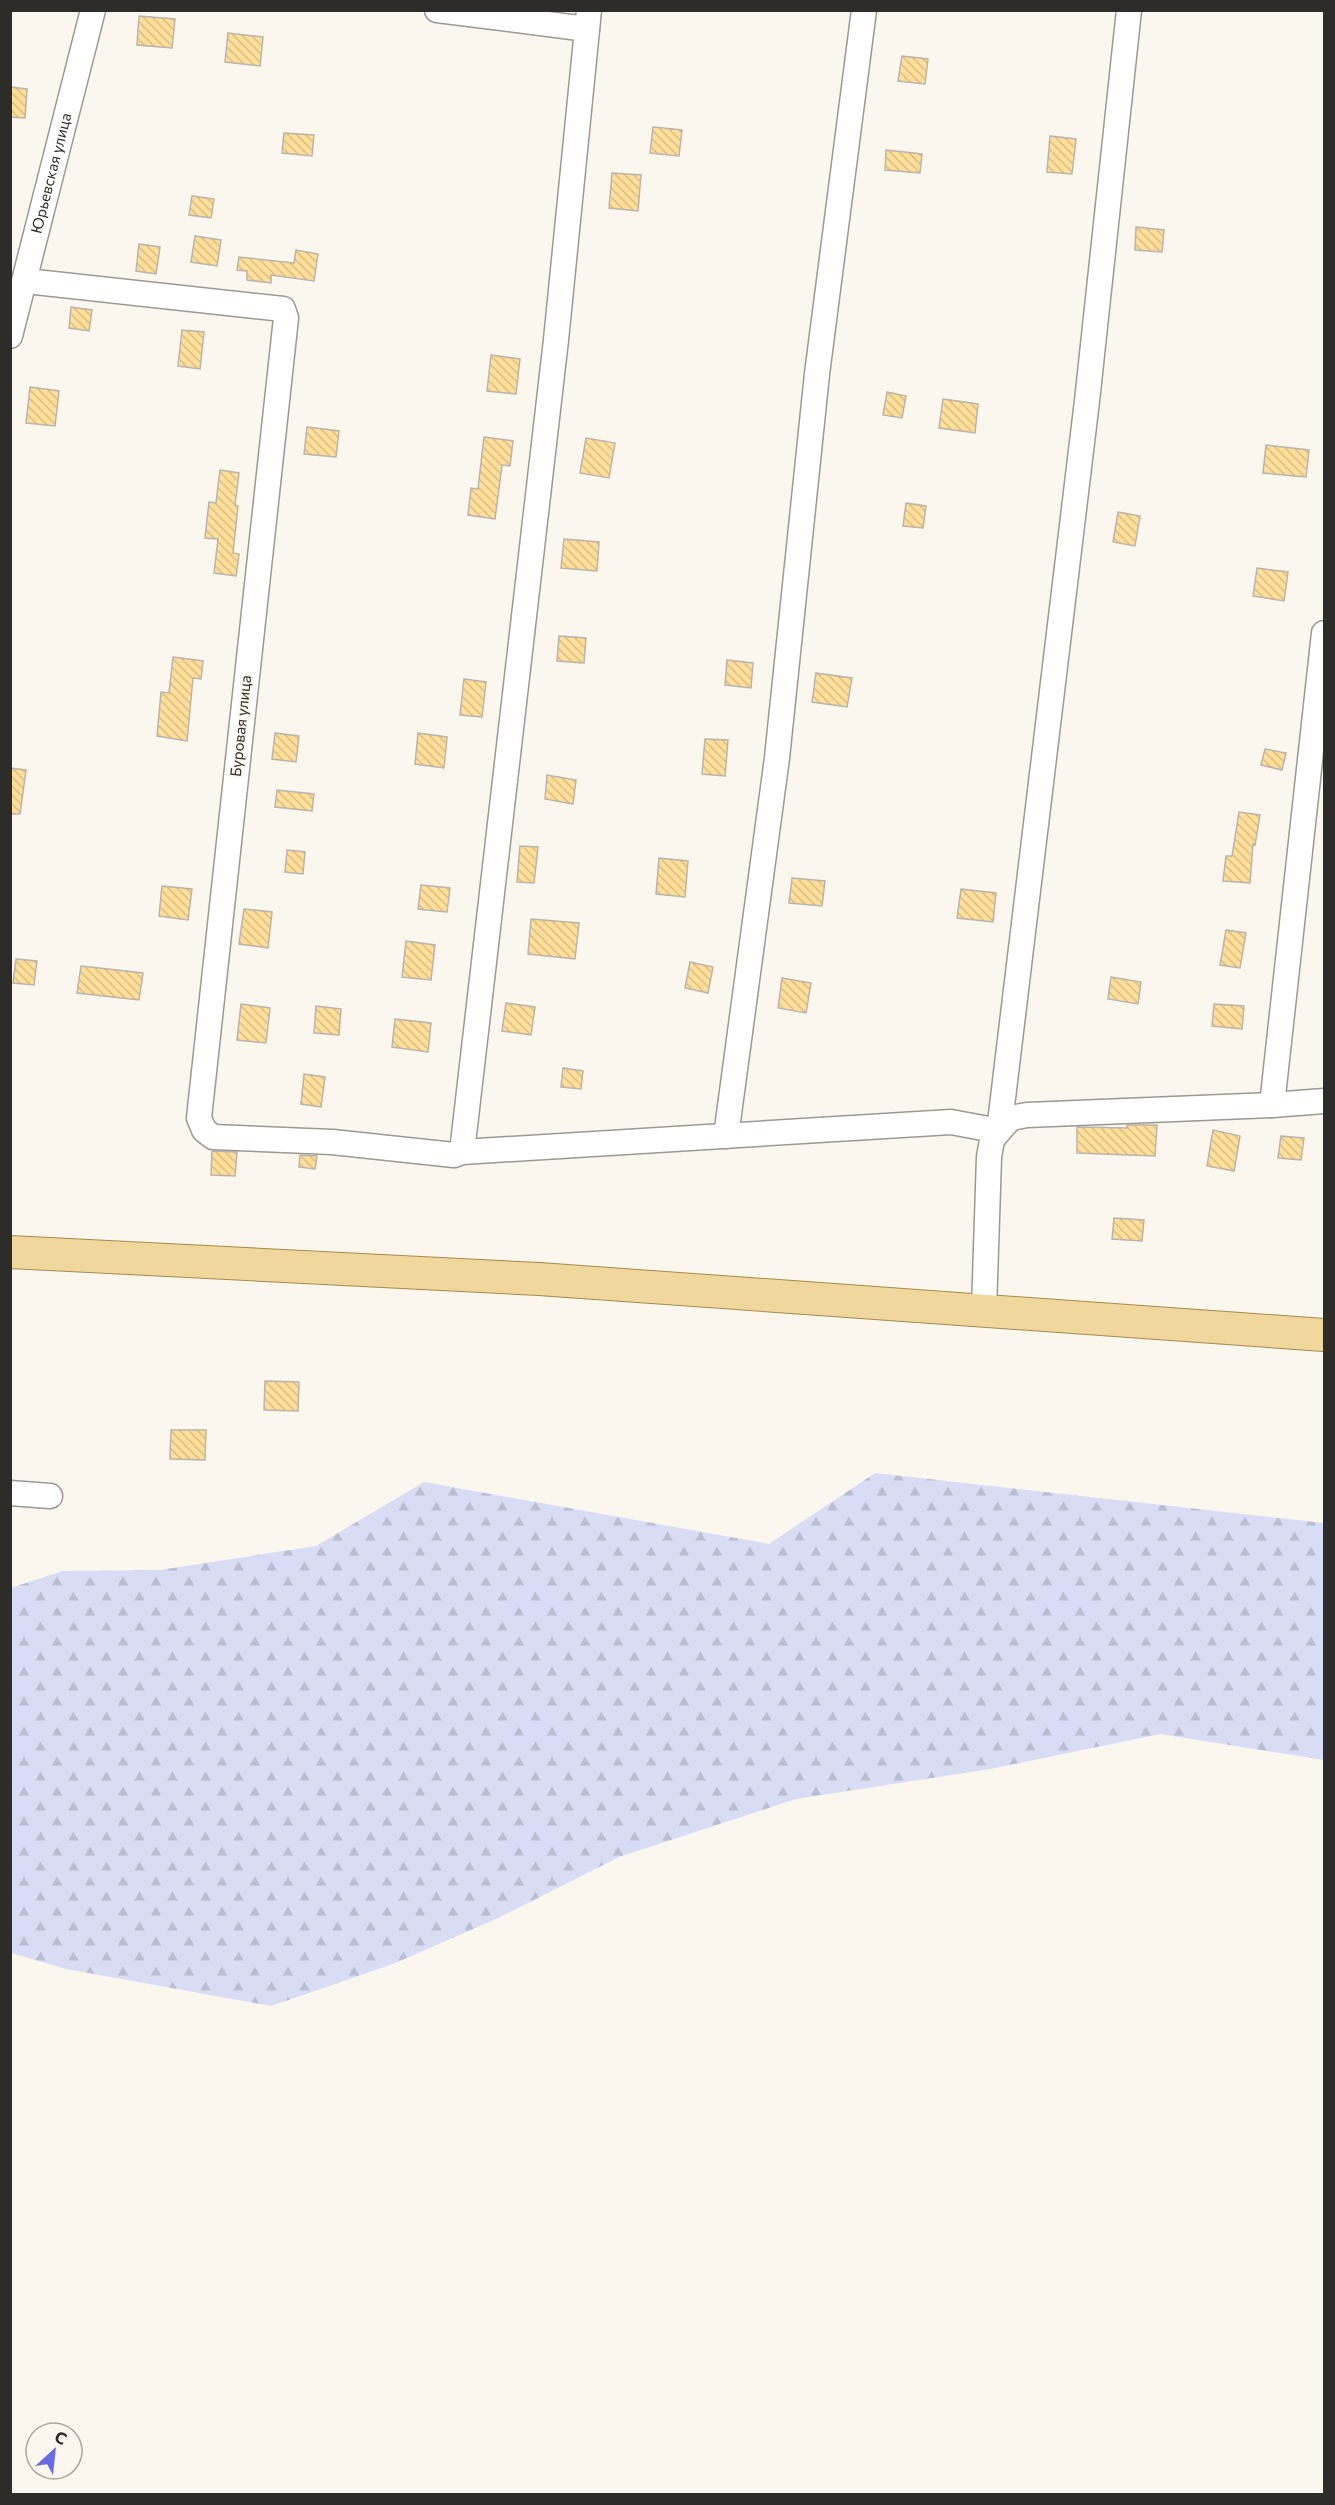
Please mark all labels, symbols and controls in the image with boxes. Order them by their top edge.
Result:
street label: Юрьевская улица [26,111,74,235]
street label: Буровая улица [226,674,254,778]
north arrow [24,2421,84,2481]
text: С [52,2426,70,2448]

